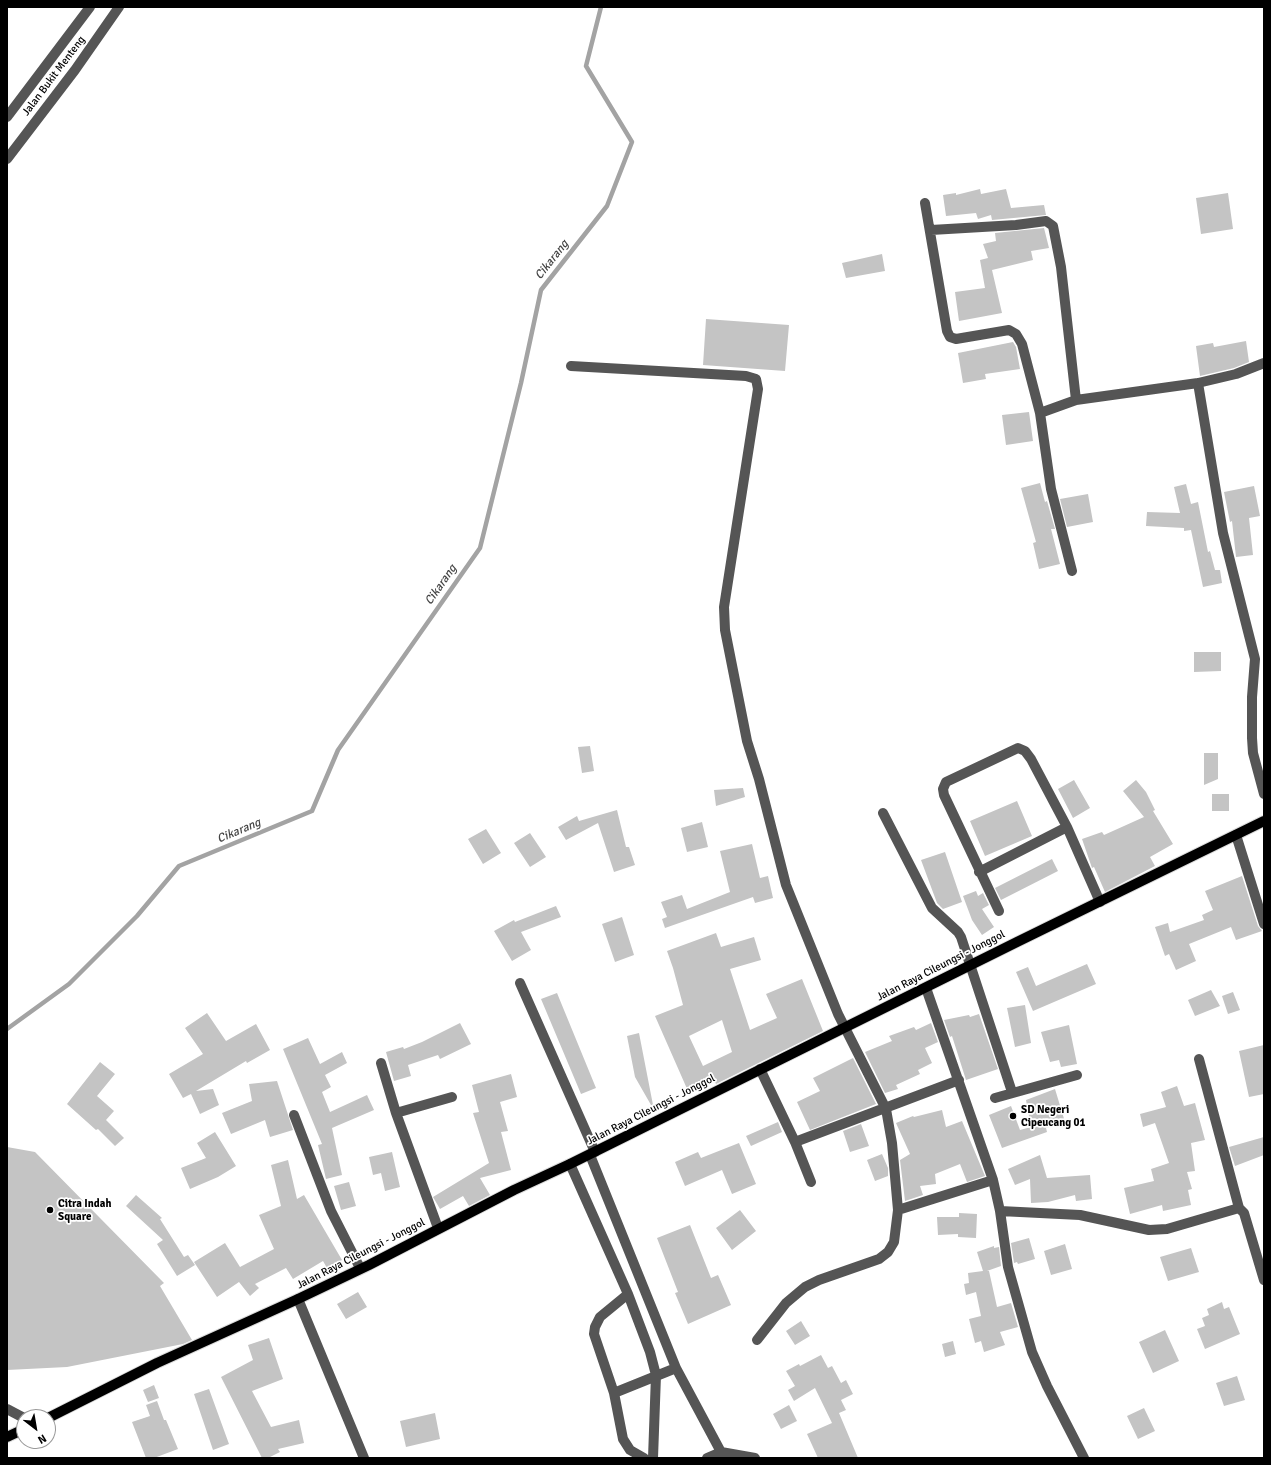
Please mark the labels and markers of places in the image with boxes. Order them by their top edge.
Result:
place label: SD Negeri Cipeucang 01 [1021,1103,1085,1129]
marker: SD Negeri Cipeucang 01 [1008,1111,1018,1121]
place label: Citra Indah Square [58,1197,111,1223]
marker: Citra Indah Square [45,1205,55,1215]

